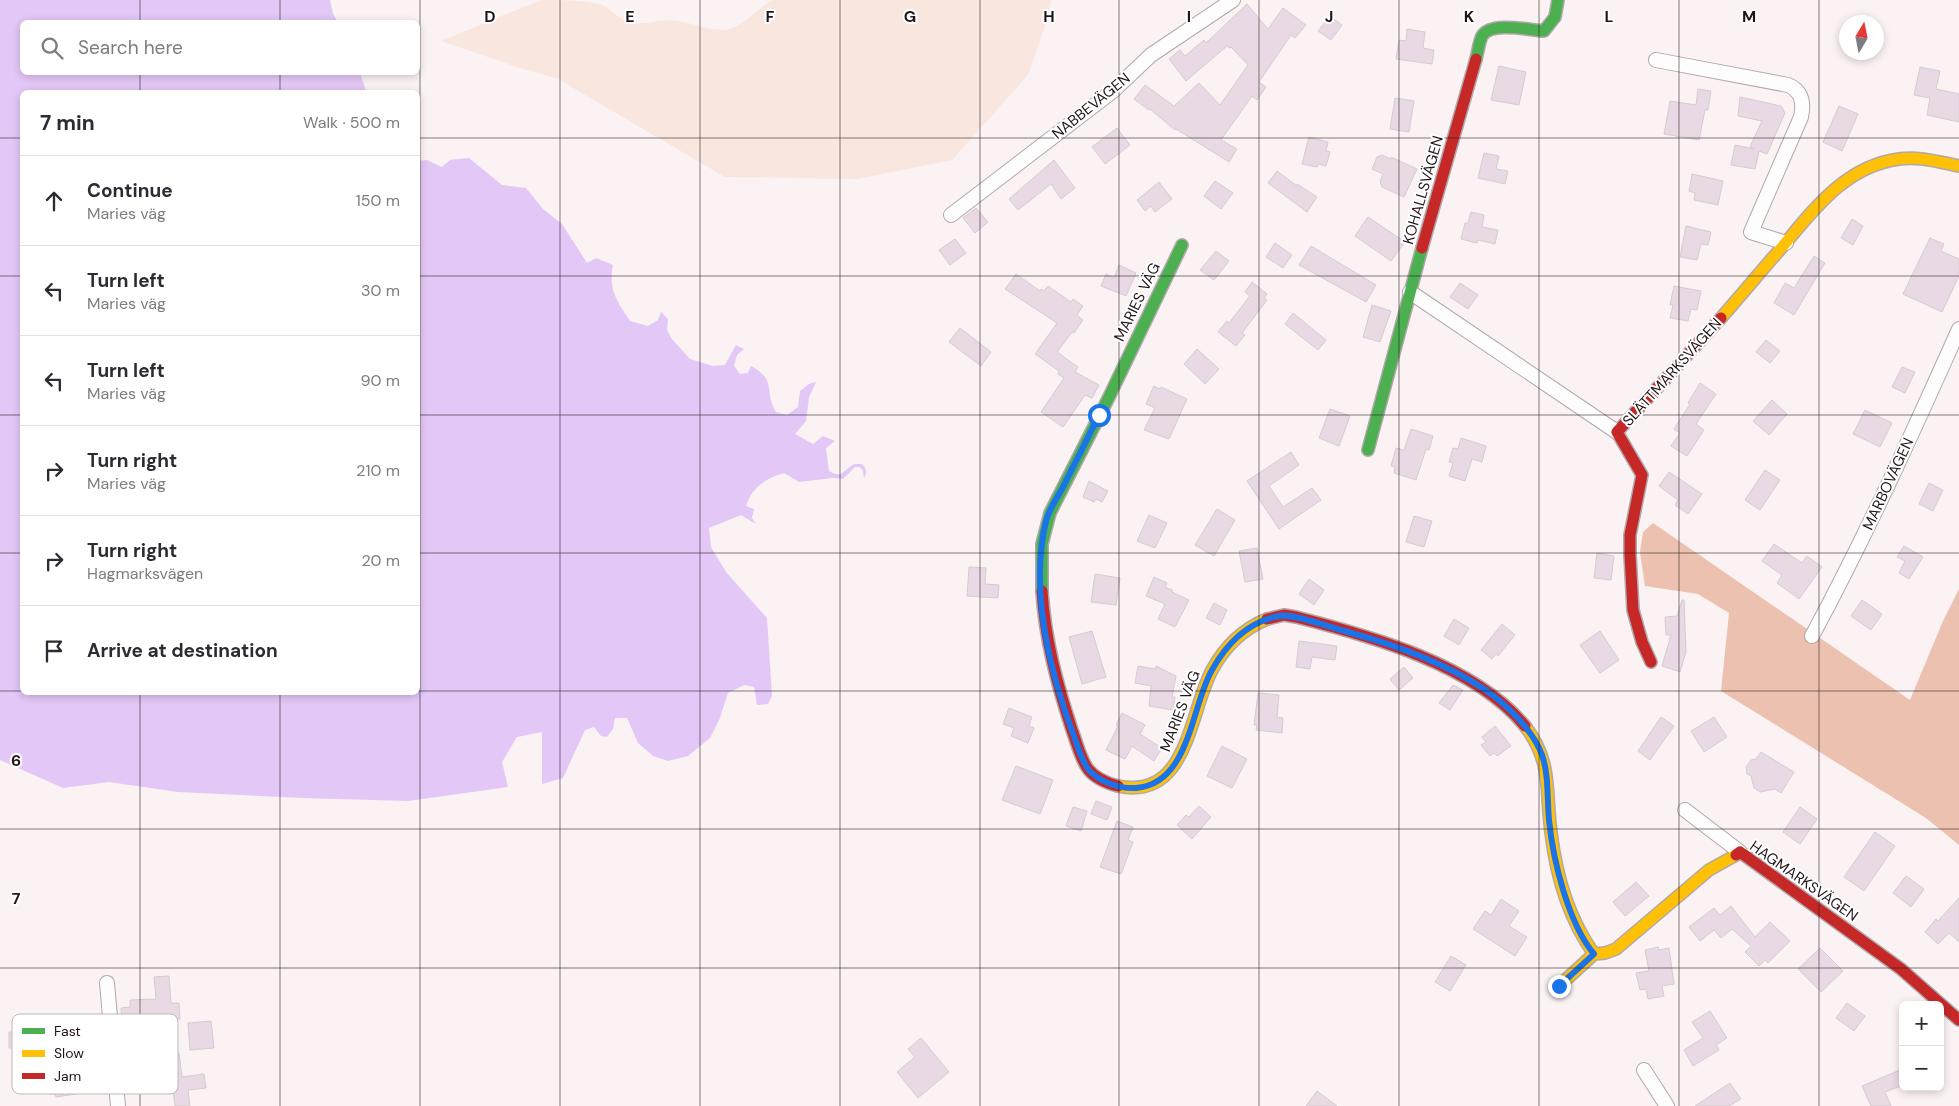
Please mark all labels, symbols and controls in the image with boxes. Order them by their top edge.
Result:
text: D [484,6,496,27]
text: E [625,6,635,27]
text: F [766,6,775,27]
text: G [904,6,916,27]
text: H [1043,6,1055,27]
text: I [1187,6,1191,27]
text: J [1325,6,1333,27]
text: K [1464,6,1475,27]
text: L [1605,6,1614,27]
text: M [1742,6,1756,27]
north arrow [1839,15,1884,60]
search box [20,20,420,75]
icon: search [38,34,66,62]
text: Search here [78,35,183,60]
street label: NABBEVÄGEN [1048,68,1134,144]
text: 7 min [40,109,95,137]
text: Walk · 500 m [303,112,400,133]
street label: KOHALLSVÄGEN [1398,133,1448,247]
text: Continue [87,178,173,203]
icon: ahead [40,187,68,215]
text: 150 m [356,190,400,211]
text: Maries väg [87,203,166,224]
street label: MARIES VÄG [1109,259,1165,345]
text: Turn left [87,268,165,293]
icon: left [40,277,68,305]
text: 30 m [361,280,400,301]
text: Maries väg [87,293,166,314]
street label: SLÄTTMARKSVÄGEN [1618,314,1726,430]
text: Turn left [87,358,165,383]
icon: left [40,367,68,395]
text: 90 m [360,370,400,391]
text: Maries väg [87,383,166,404]
route start [1088,404,1111,427]
street label: MARBOVÄGEN [1858,435,1918,533]
text: Turn right [87,448,177,473]
icon: right [40,457,68,485]
text: 210 m [356,460,400,481]
text: Maries väg [87,473,166,494]
text: Turn right [87,538,177,563]
icon: right [40,547,68,575]
text: 20 m [361,550,400,571]
text: Hagmarksvägen [87,563,203,584]
icon: arrive [40,637,68,665]
text: Arrive at destination [87,638,278,663]
street label: MARIES VÄG [1155,668,1205,754]
text: 6 [11,750,21,771]
street label: HAGMARKSVÄGEN [1746,836,1862,926]
text: 7 [12,888,21,909]
route end [1548,975,1571,998]
map controls [1899,1001,1944,1091]
button: + [1899,1001,1944,1046]
legend [12,1014,178,1094]
text: Fast [54,1022,81,1040]
text: Slow [54,1044,84,1062]
button: − [1899,1046,1944,1091]
text: Jam [54,1067,81,1085]

